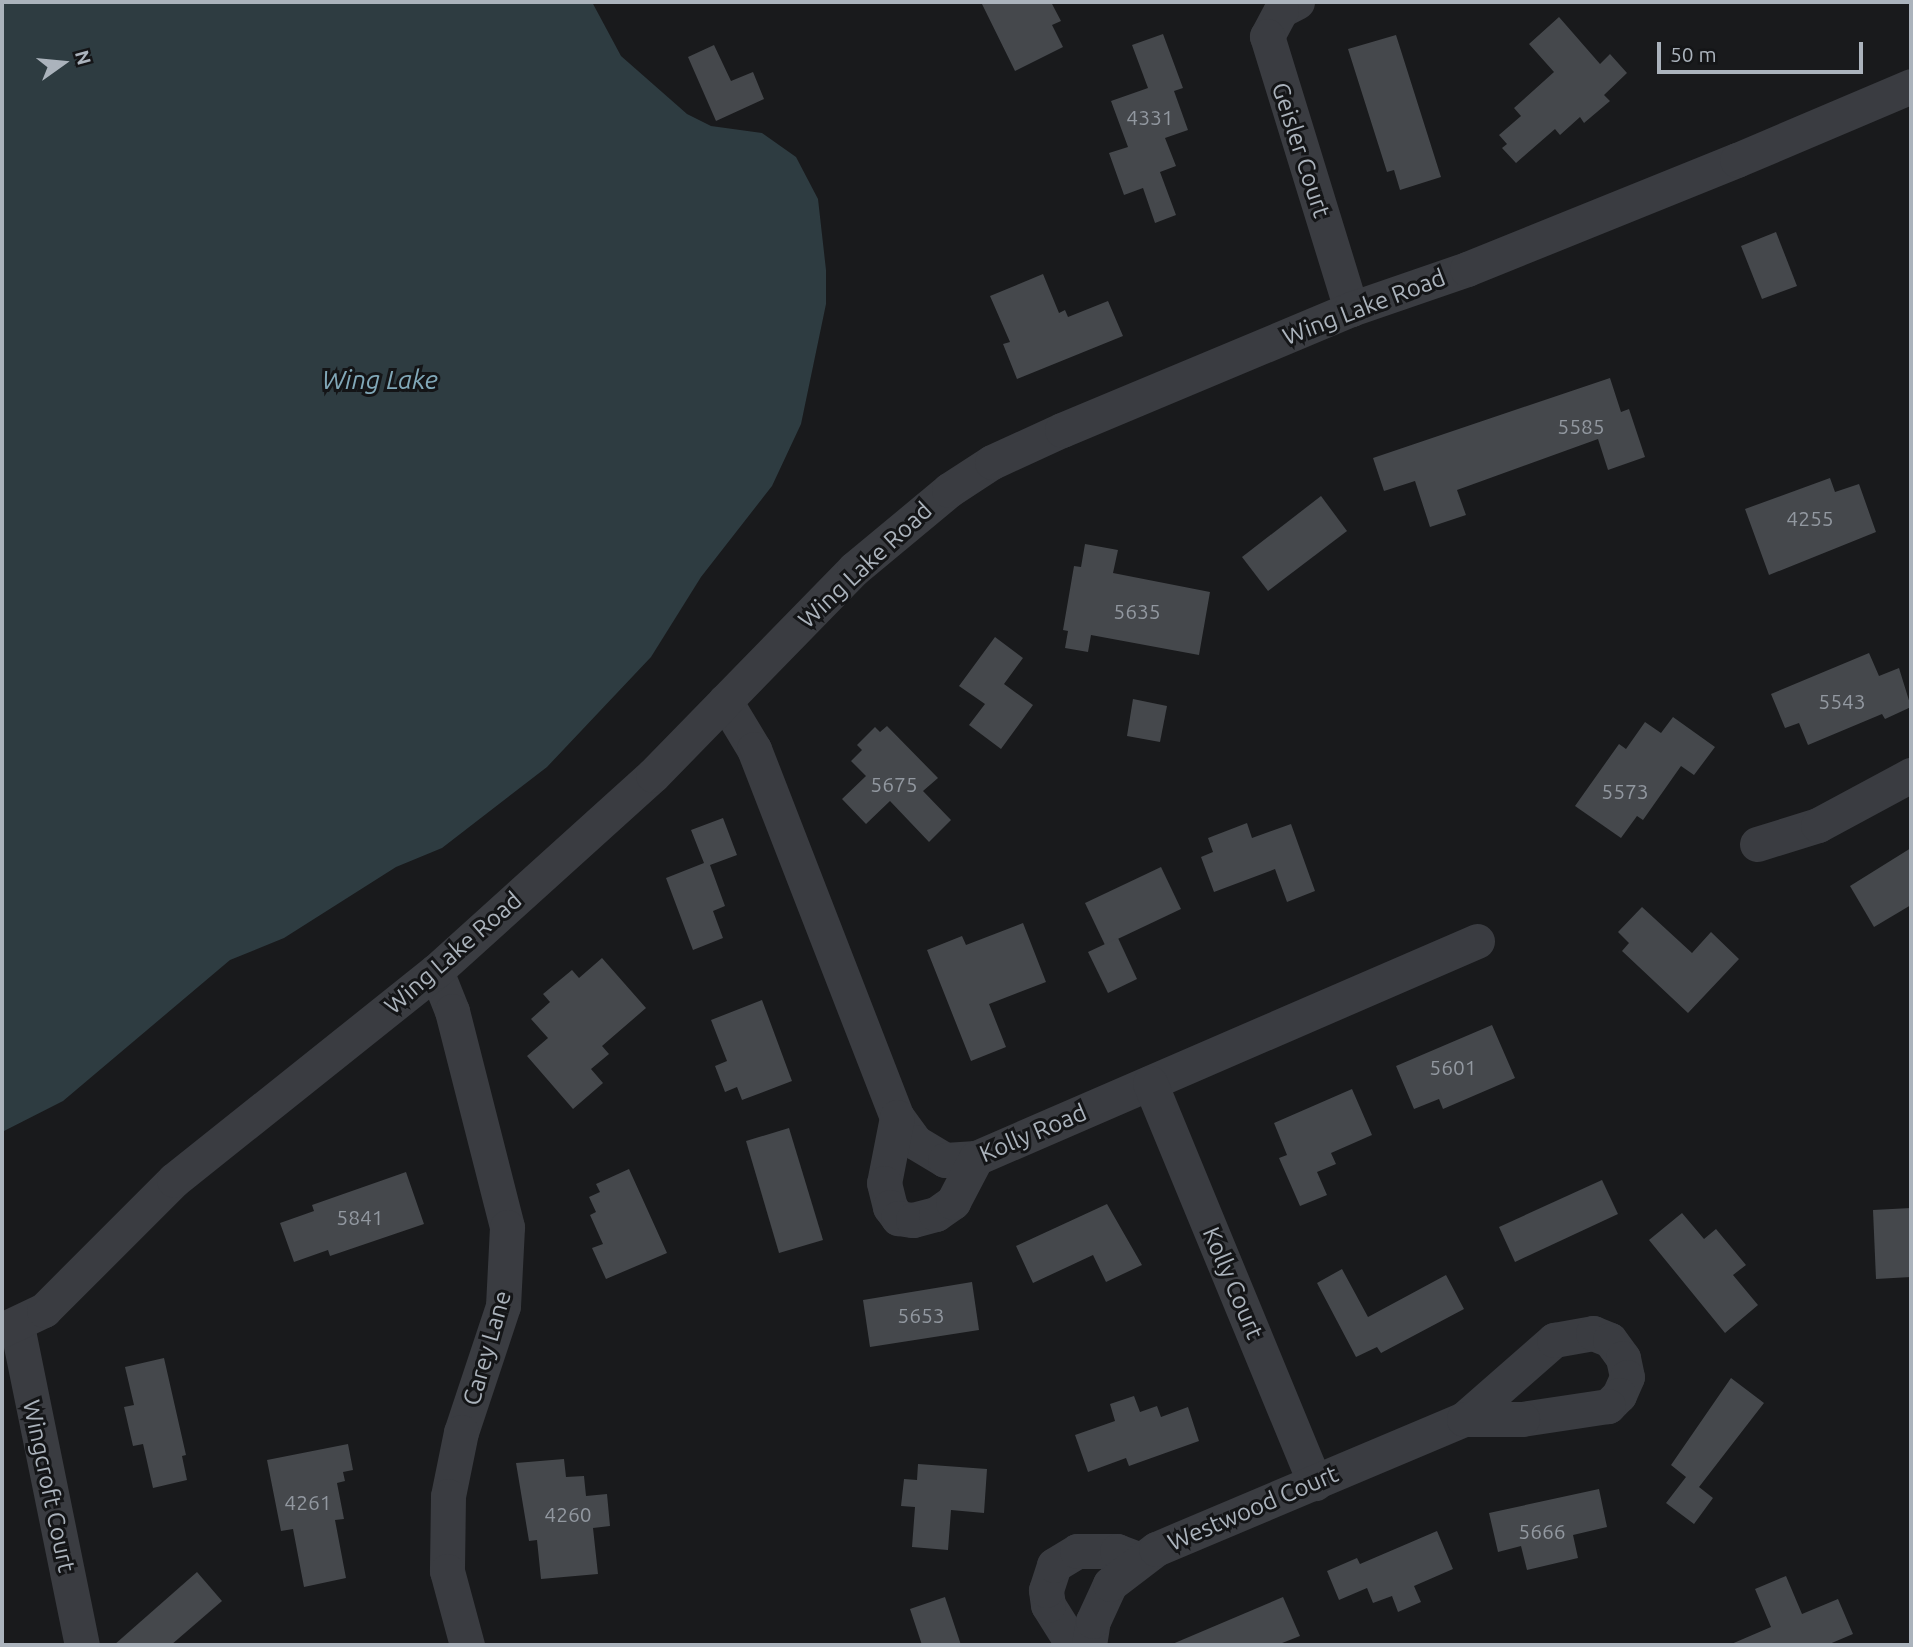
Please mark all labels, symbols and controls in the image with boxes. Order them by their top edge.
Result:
north arrow [28,28,98,98]
scale bar [1661,28,1868,72]
text: 50 m [1670,42,1717,66]
text: N [71,48,96,67]
street label: Geisler Court [1266,79,1336,221]
house number: 4331 [1126,104,1174,130]
street label: Wing Lake Road [1279,263,1449,351]
water label: Wing Lake [322,364,438,396]
house number: 5585 [1557,413,1605,439]
street label: Wing Lake Road [792,496,938,634]
house number: 4255 [1786,505,1834,531]
house number: 5635 [1113,598,1161,624]
house number: 5543 [1818,688,1866,714]
house number: 5675 [870,771,918,797]
house number: 5573 [1601,778,1649,804]
street label: Wing Lake Road [379,886,527,1020]
house number: 5601 [1429,1054,1477,1080]
street label: Kolly Road [975,1098,1091,1168]
house number: 5841 [336,1204,384,1230]
street label: Kolly Court [1197,1223,1269,1343]
street label: Carey Lane [457,1287,517,1409]
house number: 5653 [897,1302,945,1328]
street label: Wingcroft Court [17,1397,81,1575]
street label: Westwood Court [1164,1459,1342,1557]
house number: 4261 [284,1489,332,1515]
house number: 4260 [544,1501,592,1527]
house number: 5666 [1518,1518,1566,1544]

